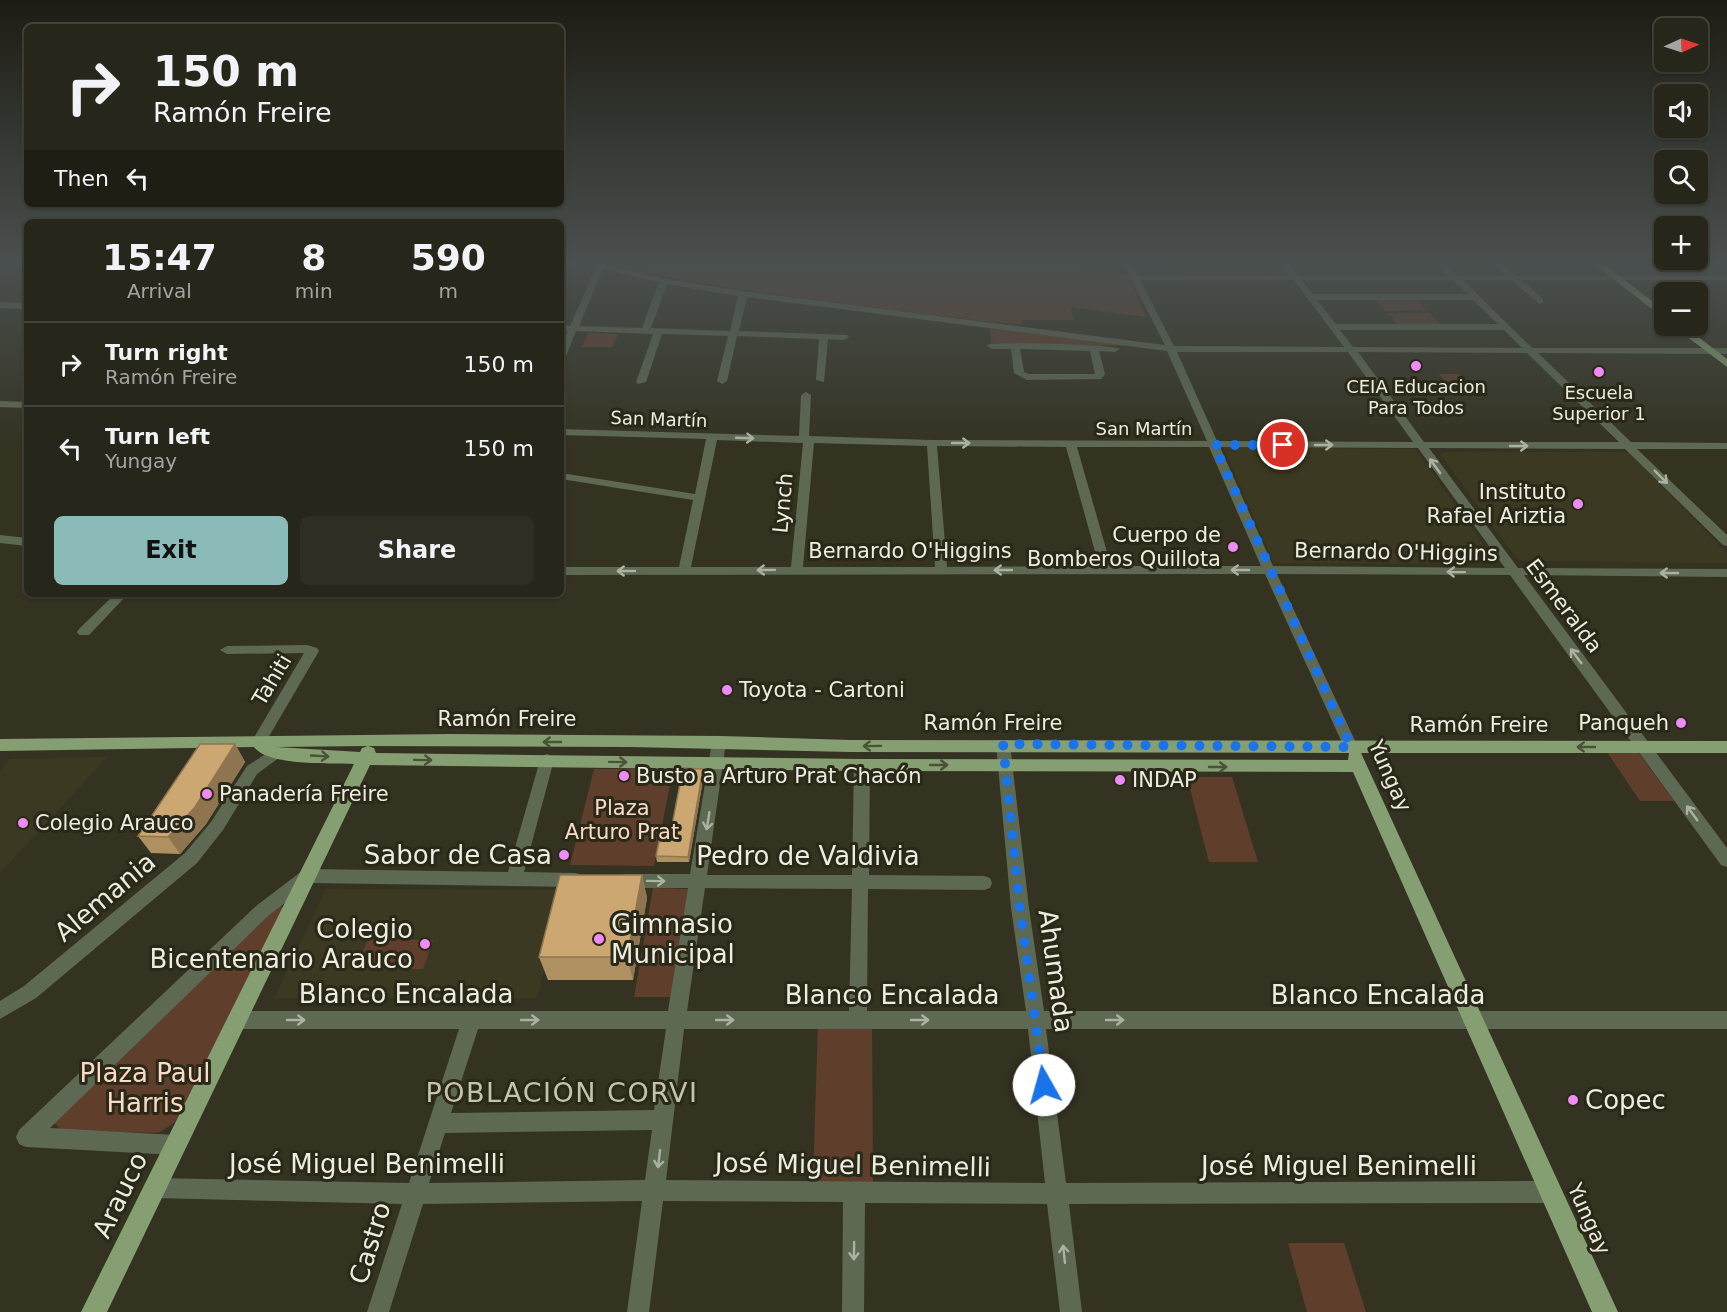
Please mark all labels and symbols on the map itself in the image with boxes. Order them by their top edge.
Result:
north arrow [1654,18,1708,72]
marker: CEIA Educacion Para Todos [1409,359,1423,373]
marker: Escuela Superior 1 [1592,365,1606,379]
place label: CEIA Educacion Para Todos [1346,376,1486,418]
place label: Escuela Superior 1 [1552,382,1646,424]
street label: San Martín [610,407,708,431]
street label: San Martín [1095,418,1193,439]
pin [1257,419,1308,470]
one-way arrow [735,433,755,444]
one-way arrow [951,437,971,449]
one-way arrow [1314,439,1334,451]
one-way arrow [1509,440,1529,452]
one-way arrow [1429,458,1442,474]
one-way arrow [1654,470,1669,484]
street label: Lynch [768,472,798,534]
place label: Instituto Rafael Ariztia [1427,480,1566,528]
marker: Instituto Rafael Ariztia [1571,497,1585,511]
place label: Cuerpo de Bomberos Quillota [1027,523,1221,571]
street label: Bernardo O'Higgins [1294,538,1498,566]
street label: Bernardo O'Higgins [808,539,1012,563]
marker: Cuerpo de Bomberos Quillota [1226,540,1240,554]
street label: Esmeralda [1521,554,1607,658]
one-way arrow [993,564,1013,576]
one-way arrow [1230,564,1250,576]
one-way arrow [616,565,636,577]
one-way arrow [756,565,776,576]
one-way arrow [1446,566,1466,578]
one-way arrow [1659,567,1679,579]
one-way arrow [1570,649,1583,665]
street label: Tahiti [247,650,297,711]
place label: Toyota - Cartoni [738,678,905,702]
marker: Toyota - Cartoni [720,683,734,697]
street label: Ramón Freire [438,707,576,731]
street label: Ramón Freire [924,711,1062,735]
place label: Panqueh [1578,711,1669,735]
street label: Ramón Freire [1410,713,1548,737]
marker: Panqueh [1674,716,1688,730]
one-way arrow [542,736,562,748]
street label: Yungay [1363,736,1416,815]
one-way arrow [863,740,883,751]
one-way arrow [1576,741,1596,753]
one-way arrow [309,751,329,762]
one-way arrow [413,754,433,766]
one-way arrow [608,756,628,767]
one-way arrow [929,759,949,771]
one-way arrow [1208,761,1228,773]
place label: Busto a Arturo Prat Chacón [636,764,921,788]
place label: INDAP [1132,768,1197,792]
marker: Busto a Arturo Prat Chacón [617,769,631,783]
marker: INDAP [1113,773,1127,787]
place label: Panadería Freire [219,782,389,806]
marker: Panadería Freire [200,787,214,801]
park label: Plaza Arturo Prat [565,796,679,844]
one-way arrow [1686,805,1699,821]
place label: Colegio Arauco [35,811,194,835]
one-way arrow [702,811,713,830]
marker: Colegio Arauco [16,816,30,830]
place label: Sabor de Casa [364,840,552,870]
street label: Pedro de Valdivia [696,841,920,871]
street label: Alemania [49,846,161,948]
marker: Sabor de Casa [557,848,571,862]
one-way arrow [646,875,666,887]
street label: Ahumada [1032,907,1080,1035]
place label: Gimnasio Municipal [611,909,735,969]
place label: Colegio Bicentenario Arauco [149,914,413,974]
marker: Gimnasio Municipal [592,932,606,946]
marker: Colegio Bicentenario Arauco [418,937,432,951]
street label: Blanco Encalada [299,979,513,1009]
street label: Blanco Encalada [785,980,999,1010]
street label: Blanco Encalada [1271,980,1485,1010]
one-way arrow [286,1014,306,1026]
one-way arrow [519,1014,539,1026]
one-way arrow [714,1014,734,1026]
one-way arrow [909,1014,929,1026]
one-way arrow [1104,1014,1124,1026]
position arrow [1012,1053,1076,1117]
park label: Plaza Paul Harris [80,1058,210,1118]
district label: POBLACIÓN CORVI [426,1077,698,1108]
place label: Copec [1585,1085,1666,1115]
marker: Copec [1566,1093,1580,1107]
street label: Arauco [87,1147,153,1243]
street label: José Miguel Benimelli [713,1148,991,1182]
street label: José Miguel Benimelli [227,1149,505,1179]
one-way arrow [653,1149,664,1169]
street label: José Miguel Benimelli [1199,1151,1477,1181]
street label: Yungay [1562,1179,1615,1258]
street label: Castro [343,1199,397,1287]
one-way arrow [848,1241,860,1261]
one-way arrow [1058,1244,1069,1264]

